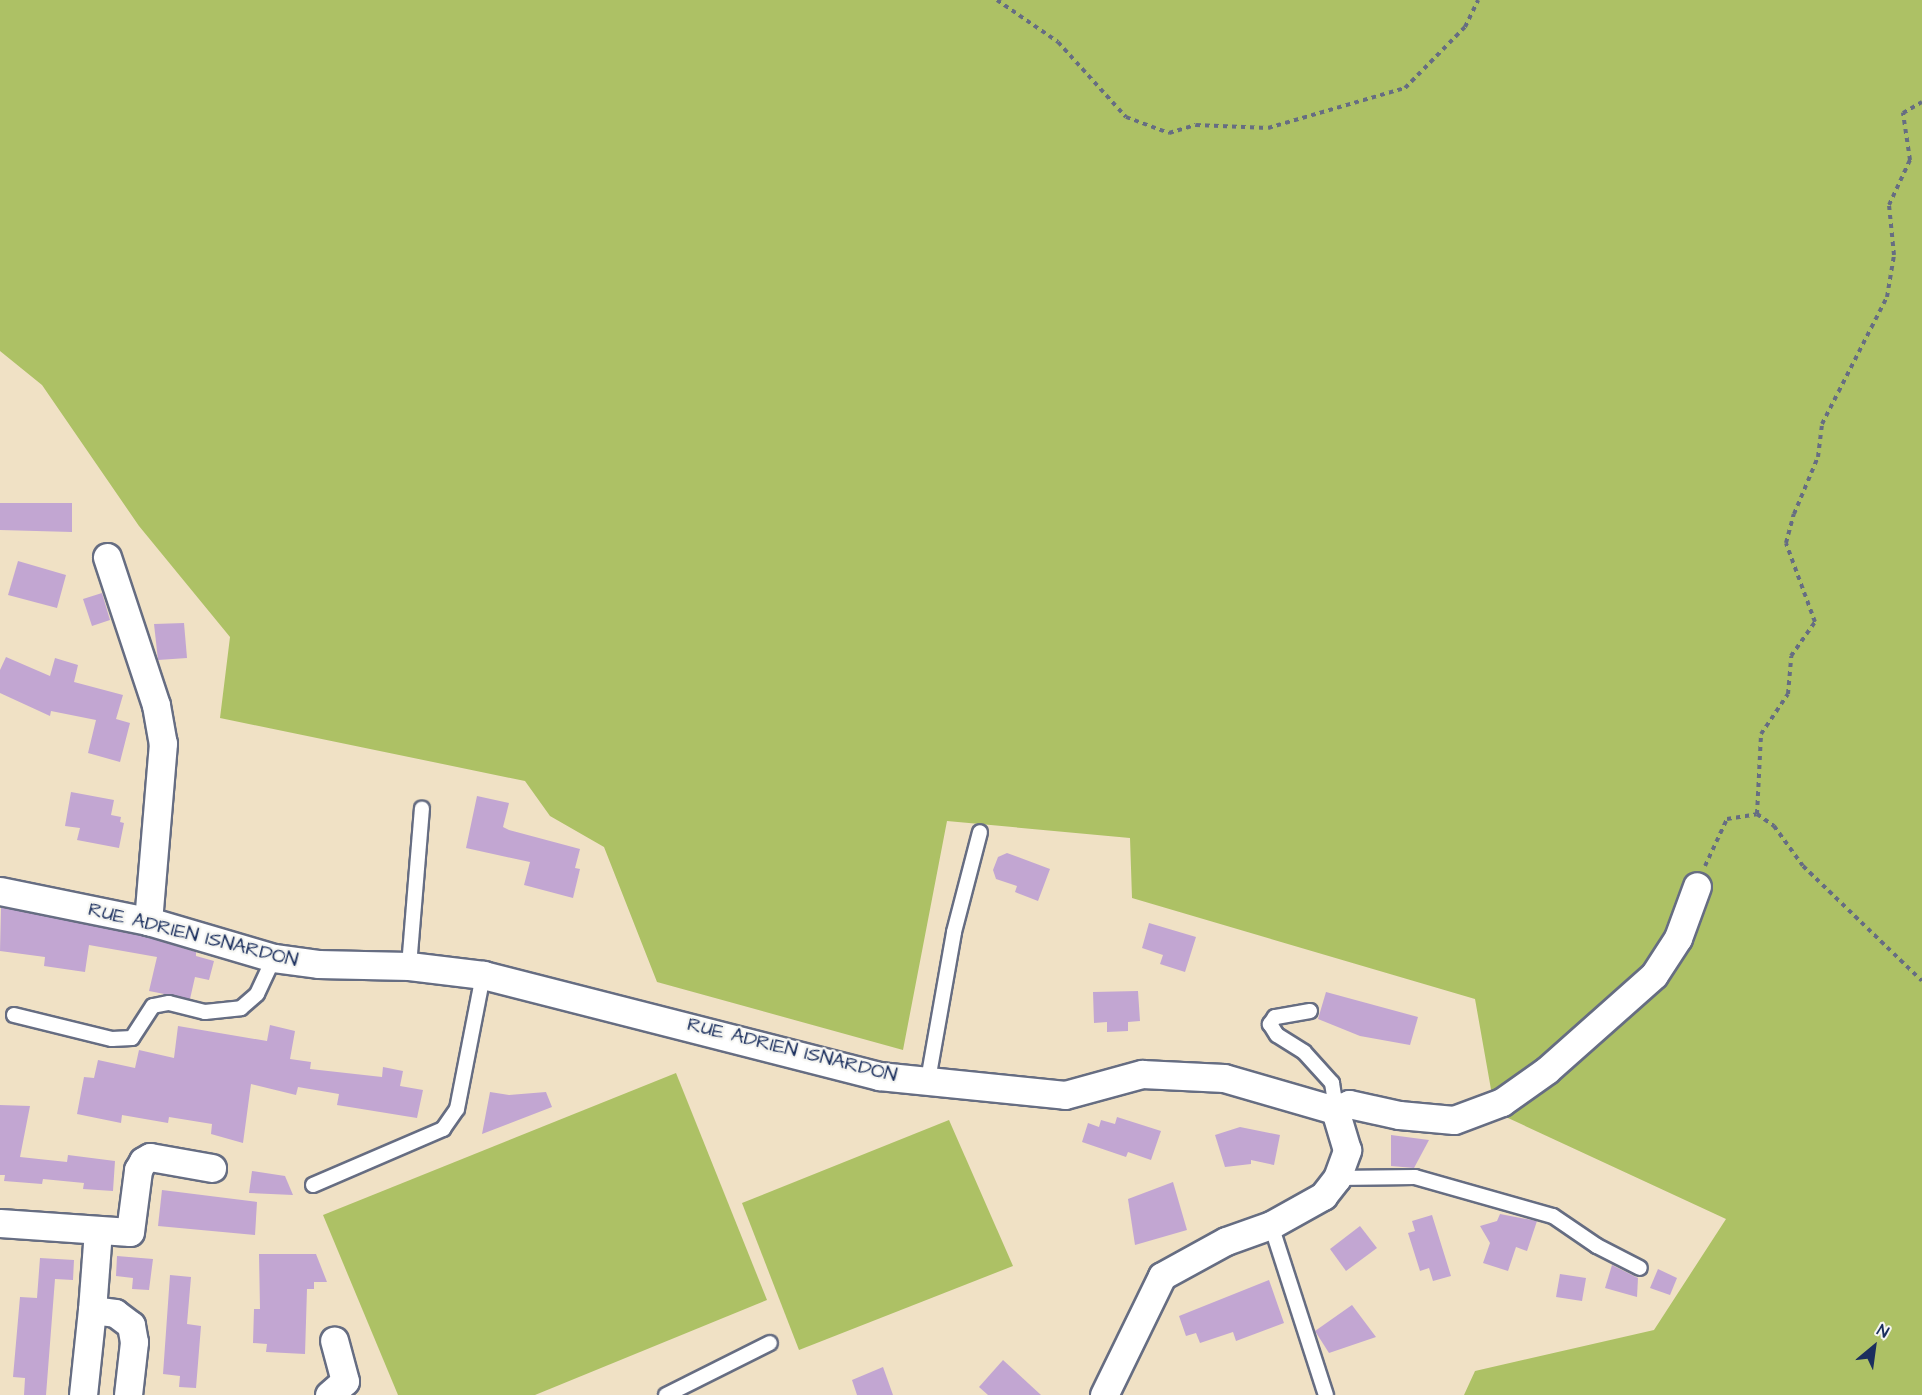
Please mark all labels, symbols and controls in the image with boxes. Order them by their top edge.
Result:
street label: RUE ADRIEN ISNARDON [86,897,300,973]
street label: RUE ADRIEN ISNARDON [685,1012,899,1088]
north arrow [1844,1317,1904,1377]
text: N [1873,1319,1892,1343]

